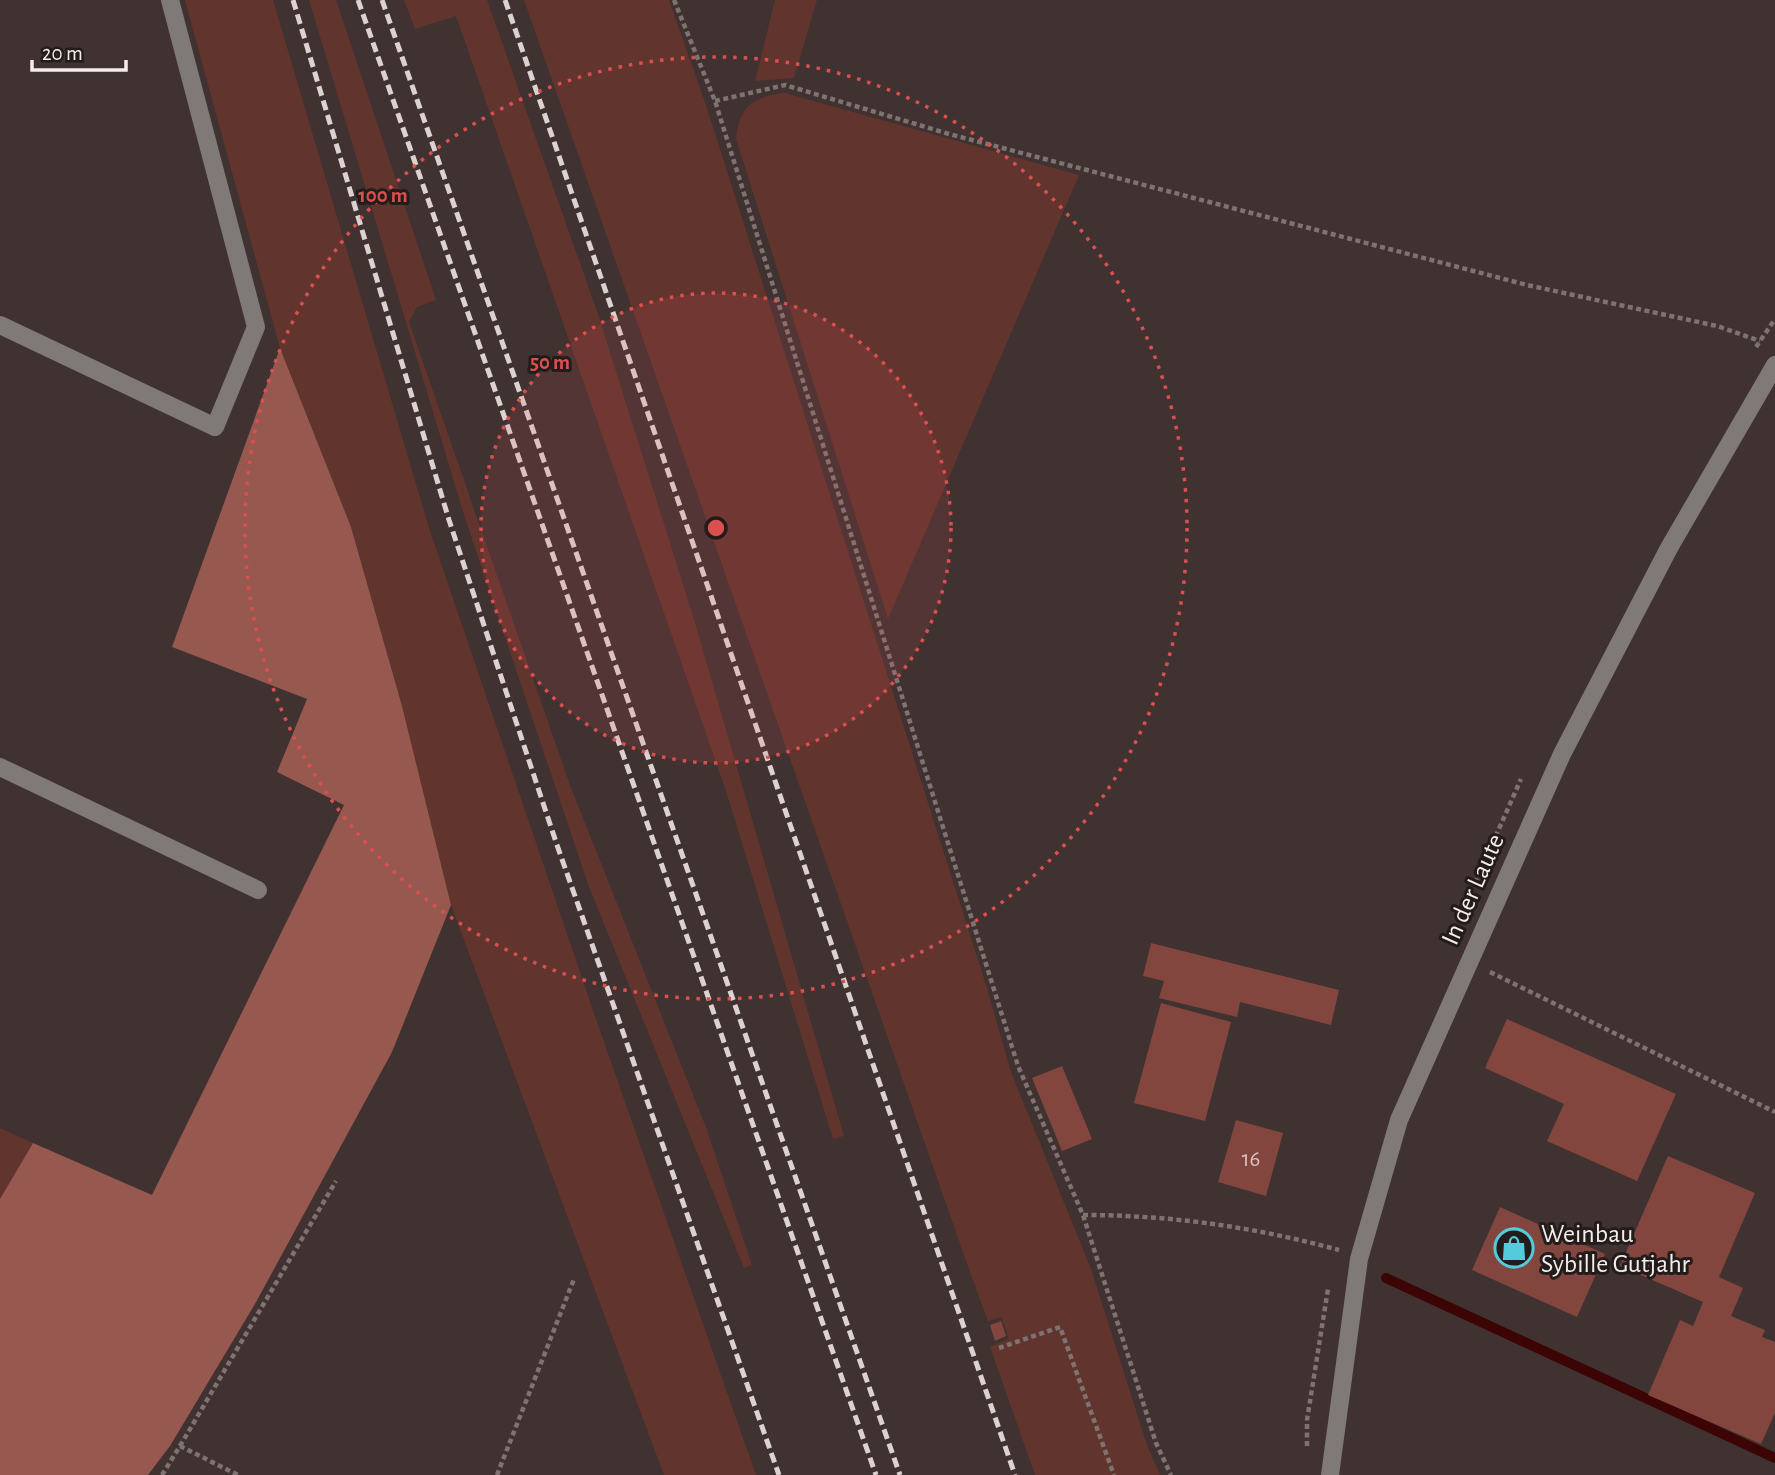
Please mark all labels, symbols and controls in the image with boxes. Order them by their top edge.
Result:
scale bar [32,28,126,72]
text: 20 m [42,43,83,64]
text: 100 m [358,185,408,206]
text: 50 m [530,352,570,373]
centre of rings [704,516,728,540]
street label: In der Laute [1437,830,1509,949]
house number: 16 [1242,1148,1260,1171]
place label: Weinbau Sybille Gutjahr [1541,1221,1690,1277]
shop icon: Weinbau Sybille Gutjahr [1493,1227,1535,1269]

